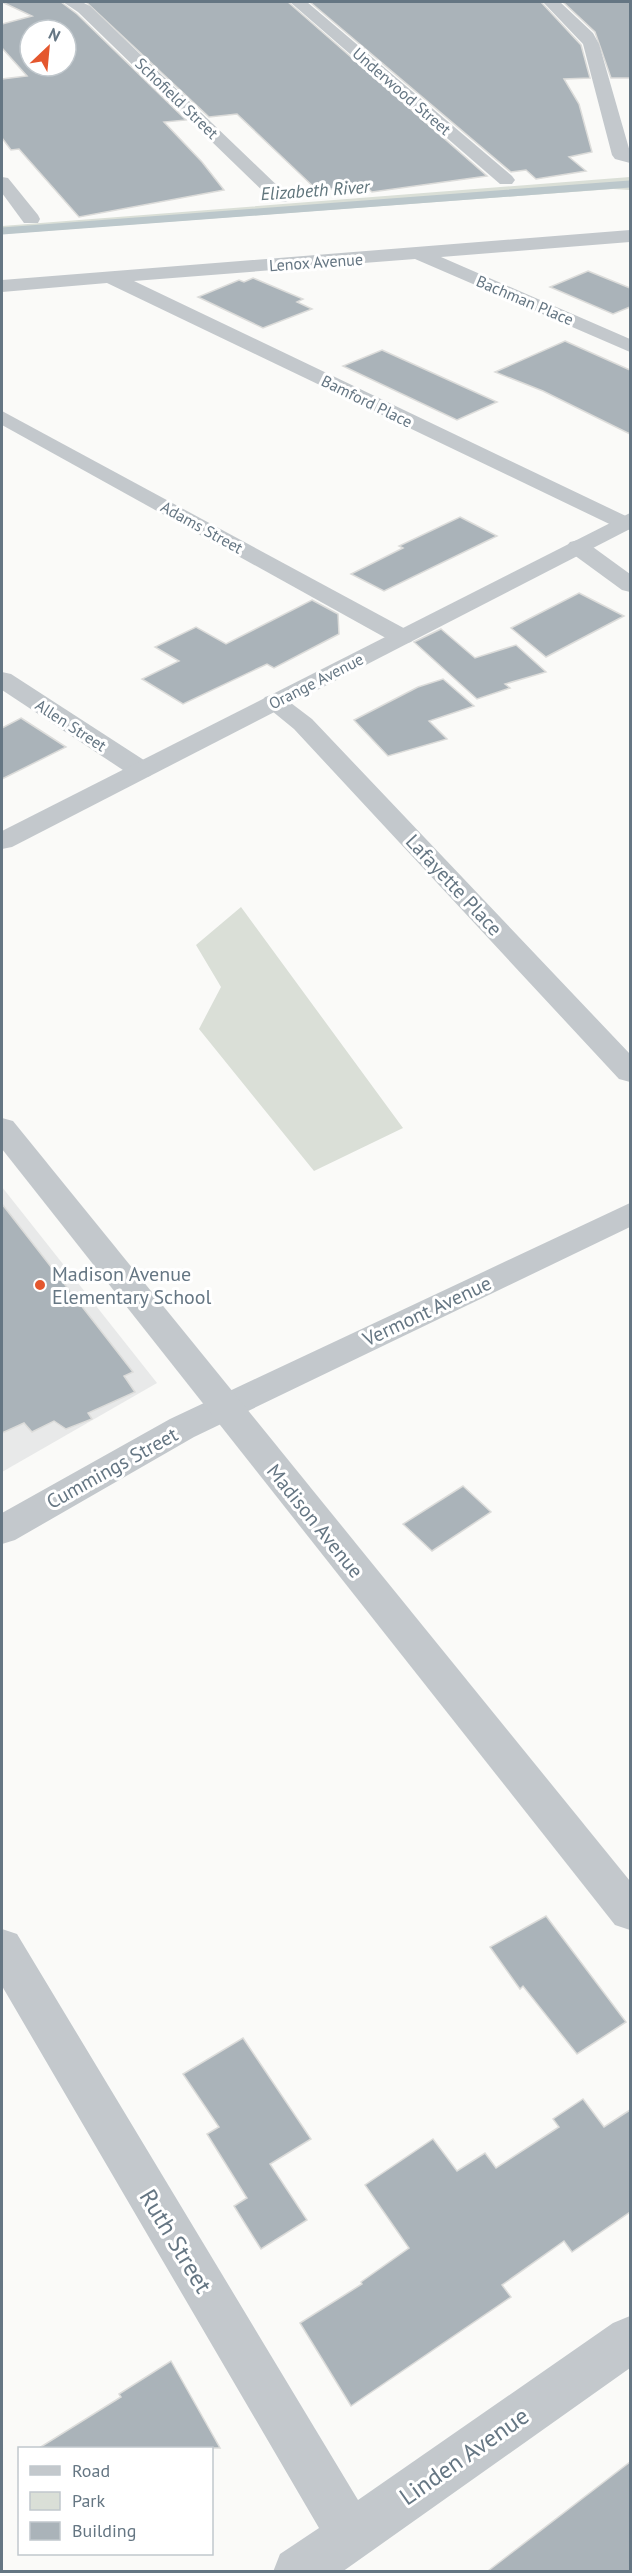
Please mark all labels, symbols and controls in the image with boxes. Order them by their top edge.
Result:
north arrow [18,18,78,78]
text: N [45,23,64,46]
street label: Underwood Street [349,43,456,140]
street label: Schofield Street [131,53,223,143]
water label: Elizabeth River [260,175,371,205]
street label: Lenox Avenue [268,249,364,275]
street label: Bachman Place [473,271,577,329]
street label: Bamford Place [318,370,416,432]
street label: Adams Street [157,496,247,558]
street label: Orange Avenue [265,649,367,713]
street label: Allen Street [32,695,111,756]
street label: Lafayette Place [400,829,508,941]
place label: Madison Avenue Elementary School [52,1261,212,1310]
street label: Vermont Avenue [358,1270,495,1353]
marker: Madison Avenue Elementary School [33,1278,47,1292]
street label: Cummings Street [42,1421,182,1515]
street label: Madison Avenue [261,1459,369,1583]
street label: Ruth Street [133,2183,219,2299]
street label: Linden Avenue [393,2400,535,2512]
legend [18,2447,213,2555]
text: Road [72,2459,110,2482]
text: Park [72,2489,105,2512]
text: Building [72,2519,136,2542]

